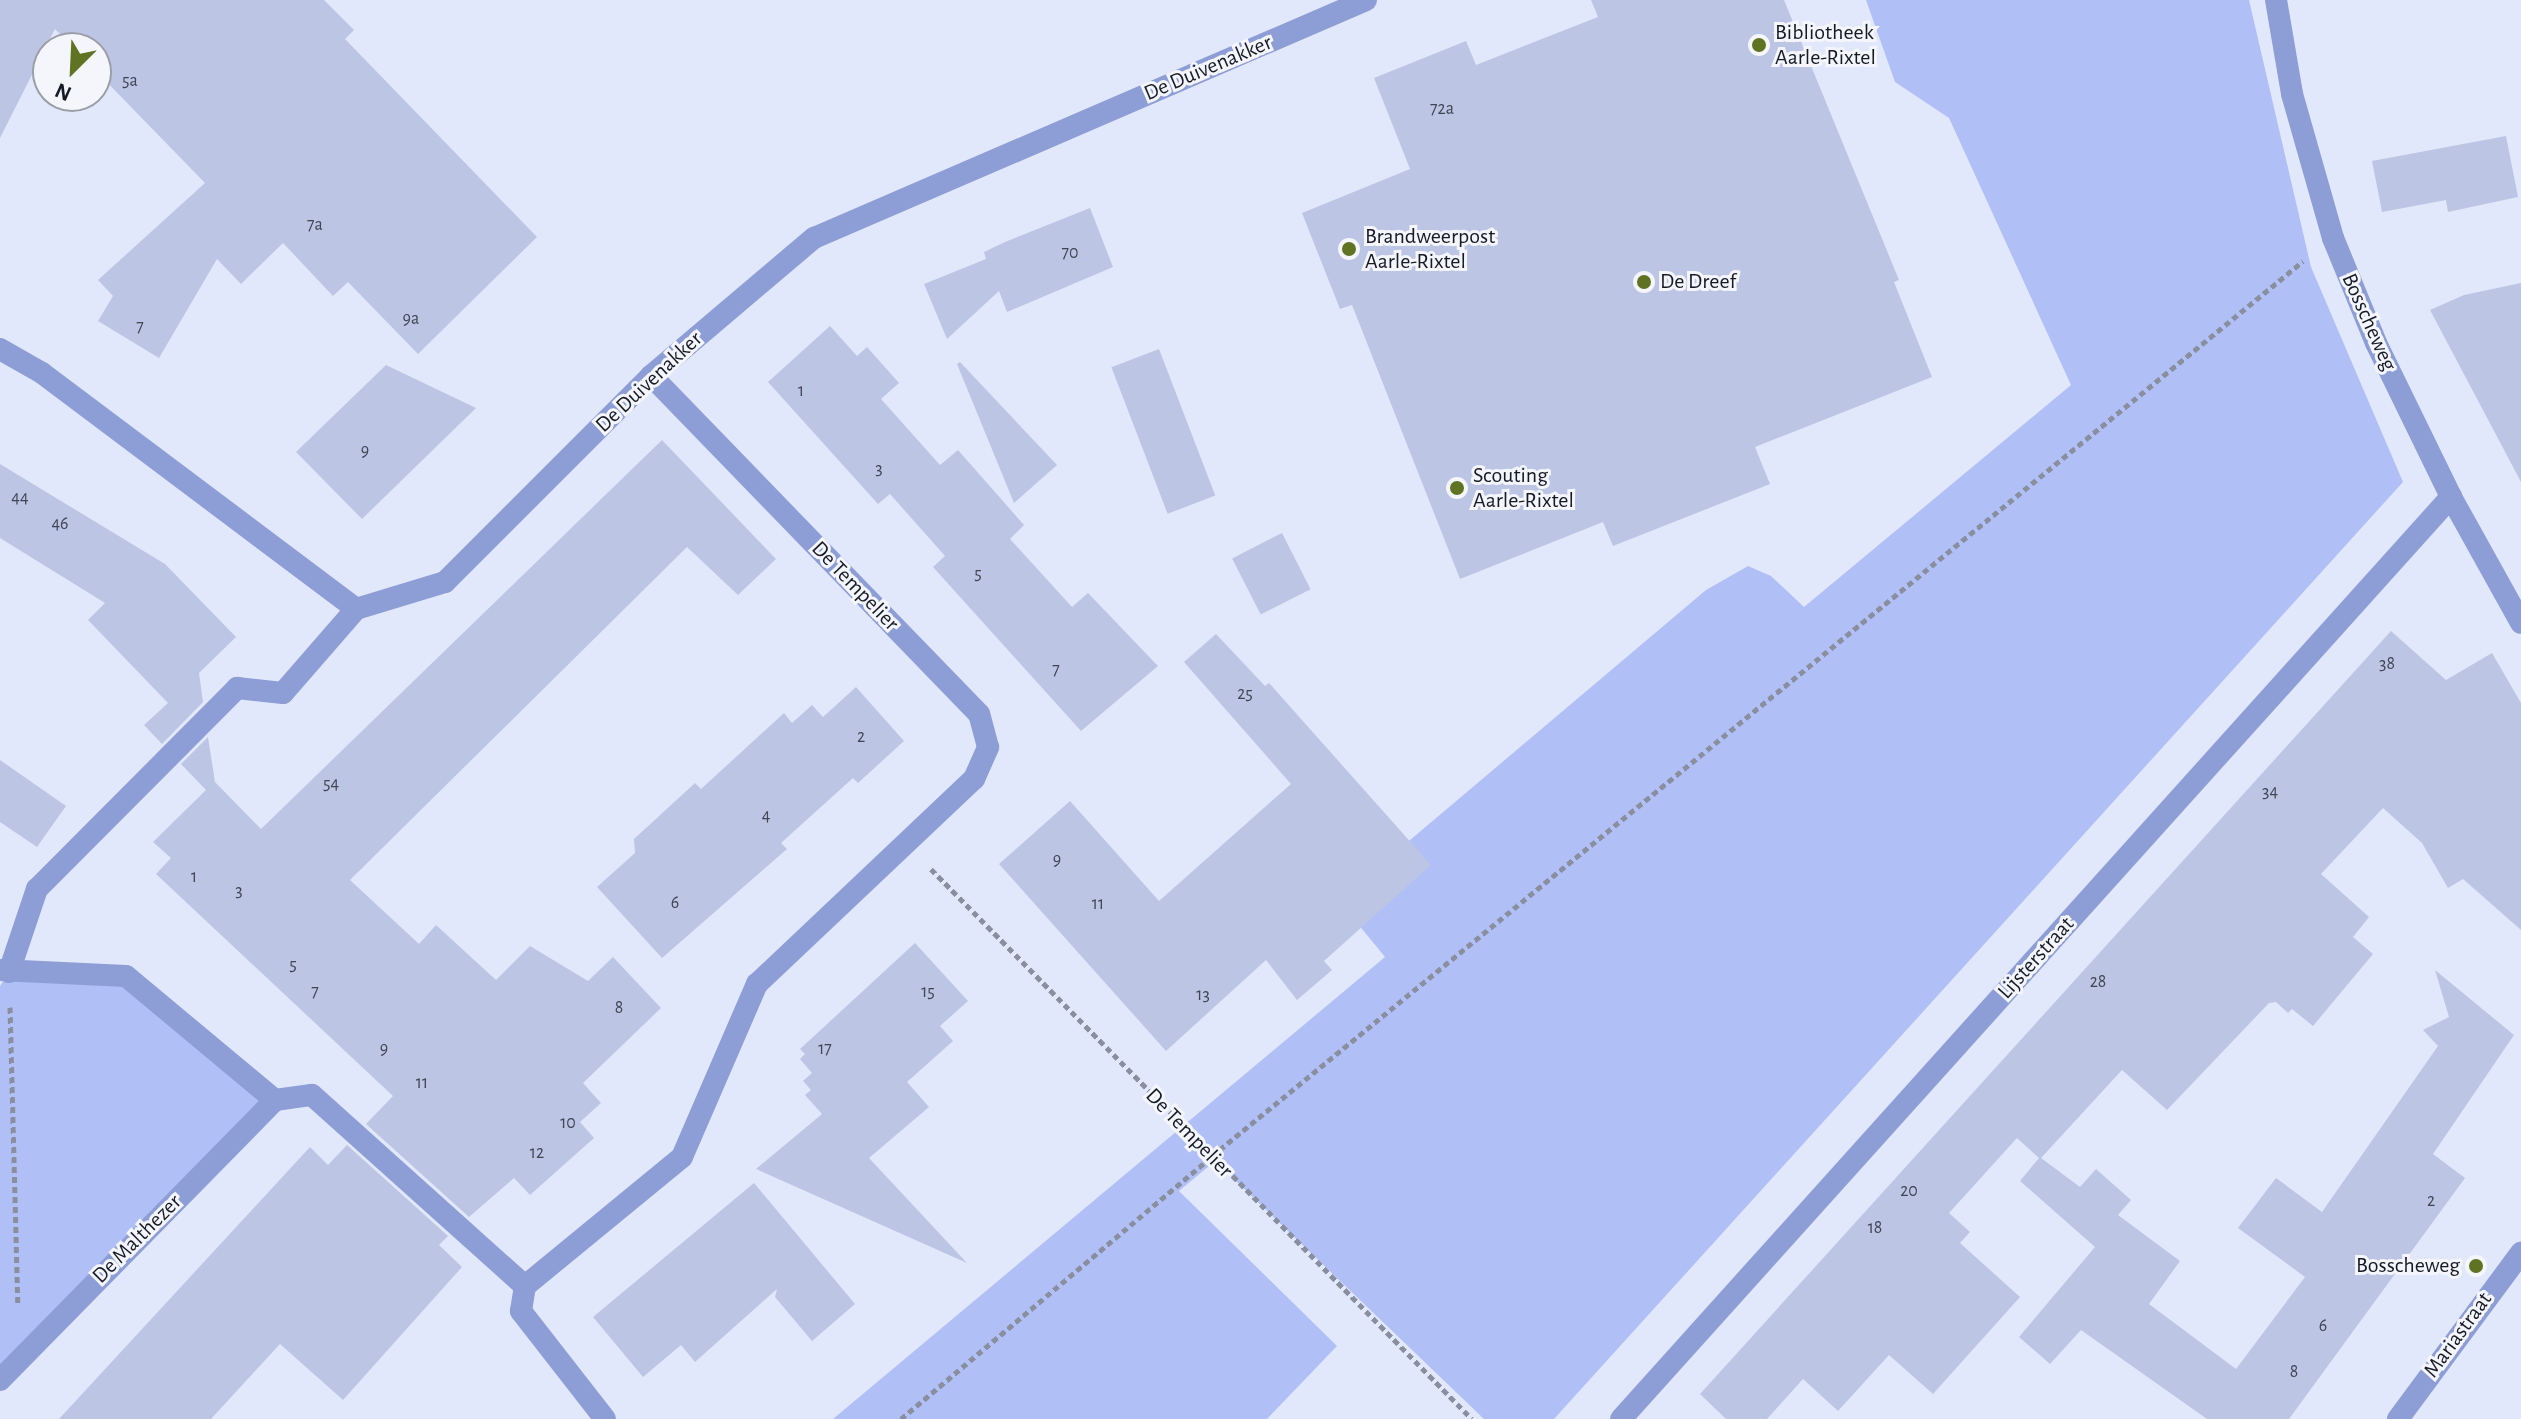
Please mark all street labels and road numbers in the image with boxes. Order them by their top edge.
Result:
street label: De Duivenakker [1140,29,1276,107]
street label: Bosscheweg [2336,269,2402,375]
street label: De Duivenakker [590,326,708,438]
street label: De Tempelier [806,536,904,636]
street label: Lijsterstraat [1992,911,2080,1005]
street label: De Tempelier [1140,1083,1238,1183]
street label: De Malthezer [87,1189,187,1289]
street label: Mariastraat [2418,1287,2498,1383]

